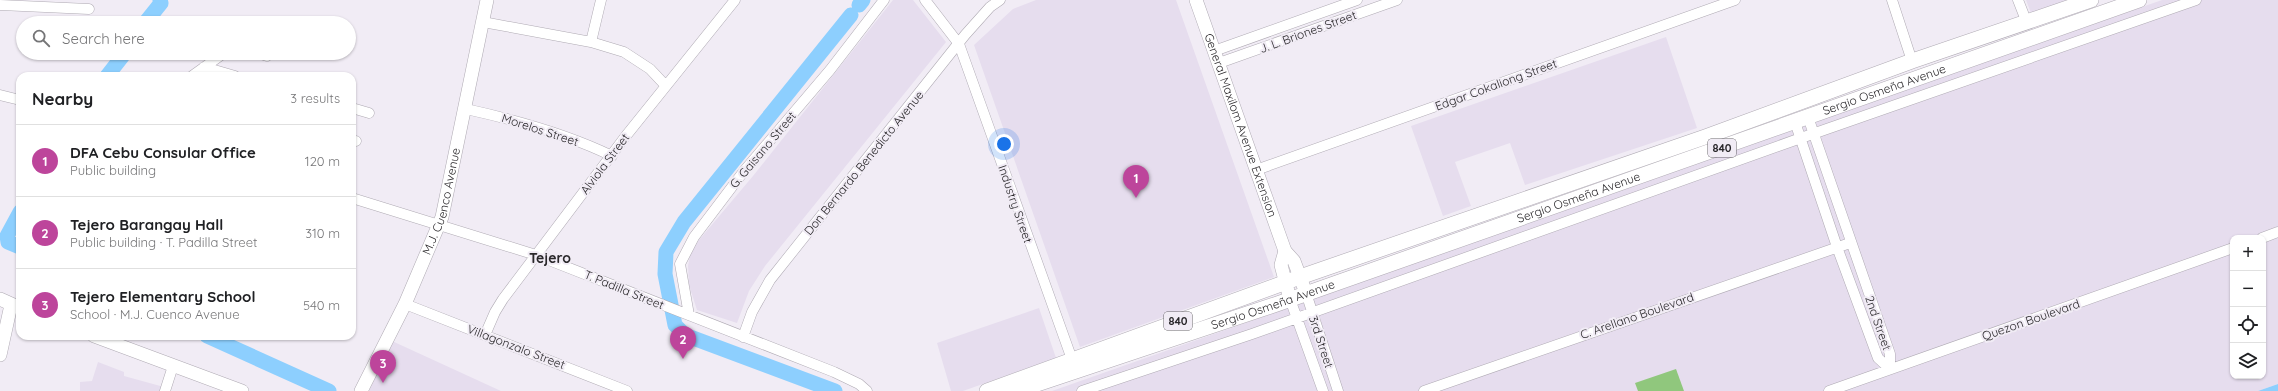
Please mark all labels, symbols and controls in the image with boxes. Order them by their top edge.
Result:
street label: J. L. Briones Street [1257,7,1358,56]
search box [16,16,356,60]
icon: search [30,27,52,49]
text: Search here [62,29,145,48]
street label: General Maxilom Avenue Extension [1201,31,1280,219]
street label: Edgar Cokaliong Street [1433,56,1559,114]
street label: Sergio Osmeña Avenue [1820,61,1948,118]
street label: Don Bernardo Benedicto Avenue [801,87,927,238]
text: Nearby [32,88,93,109]
text: 3 results [290,90,340,106]
street label: G. Gaisano Street [726,108,799,191]
street label: Morelos Street [500,110,580,149]
street label: Alviola Street [577,130,632,197]
your location [994,134,1014,154]
road number: 840 [1708,139,1736,157]
text: DFA Cebu Consular Office [70,143,256,162]
street label: M.J. Cuenco Avenue [419,146,463,257]
text: 1 [42,153,48,169]
text: 120 m [305,153,340,169]
text: Public building [70,162,156,178]
street label: Industry Street [995,163,1036,245]
pin: 1 [1123,165,1149,198]
street label: Sergio Osmeña Avenue [1515,168,1642,226]
text: Tejero Barangay Hall [70,215,223,234]
text: 2 [41,225,49,241]
text: 310 m [305,225,340,241]
text: Public building · T. Padilla Street [70,234,257,250]
map controls [2230,235,2266,379]
button: + [2230,235,2266,271]
district label: Tejero [529,249,571,267]
street label: T. Padilla Street [582,267,666,312]
button: − [2230,271,2266,307]
street label: Sergio Osmeña Avenue [1209,276,1337,332]
text: Tejero Elementary School [70,287,256,306]
street label: C. Arellano Boulevard [1578,289,1695,342]
street label: 2nd Street [1862,293,1895,352]
street label: Quezon Boulevard [1980,296,2082,343]
text: 3 [42,297,48,313]
text: 540 m [303,297,340,313]
text: School · M.J. Cuenco Avenue [70,306,240,322]
button: locate [2230,307,2266,343]
road number: 840 [1164,312,1192,330]
street label: 3rd Street [1306,314,1337,370]
street label: Villagonzalo Street [465,321,567,372]
pin: 2 [670,326,696,359]
button: layers [2230,343,2266,379]
pin: 3 [370,350,396,383]

